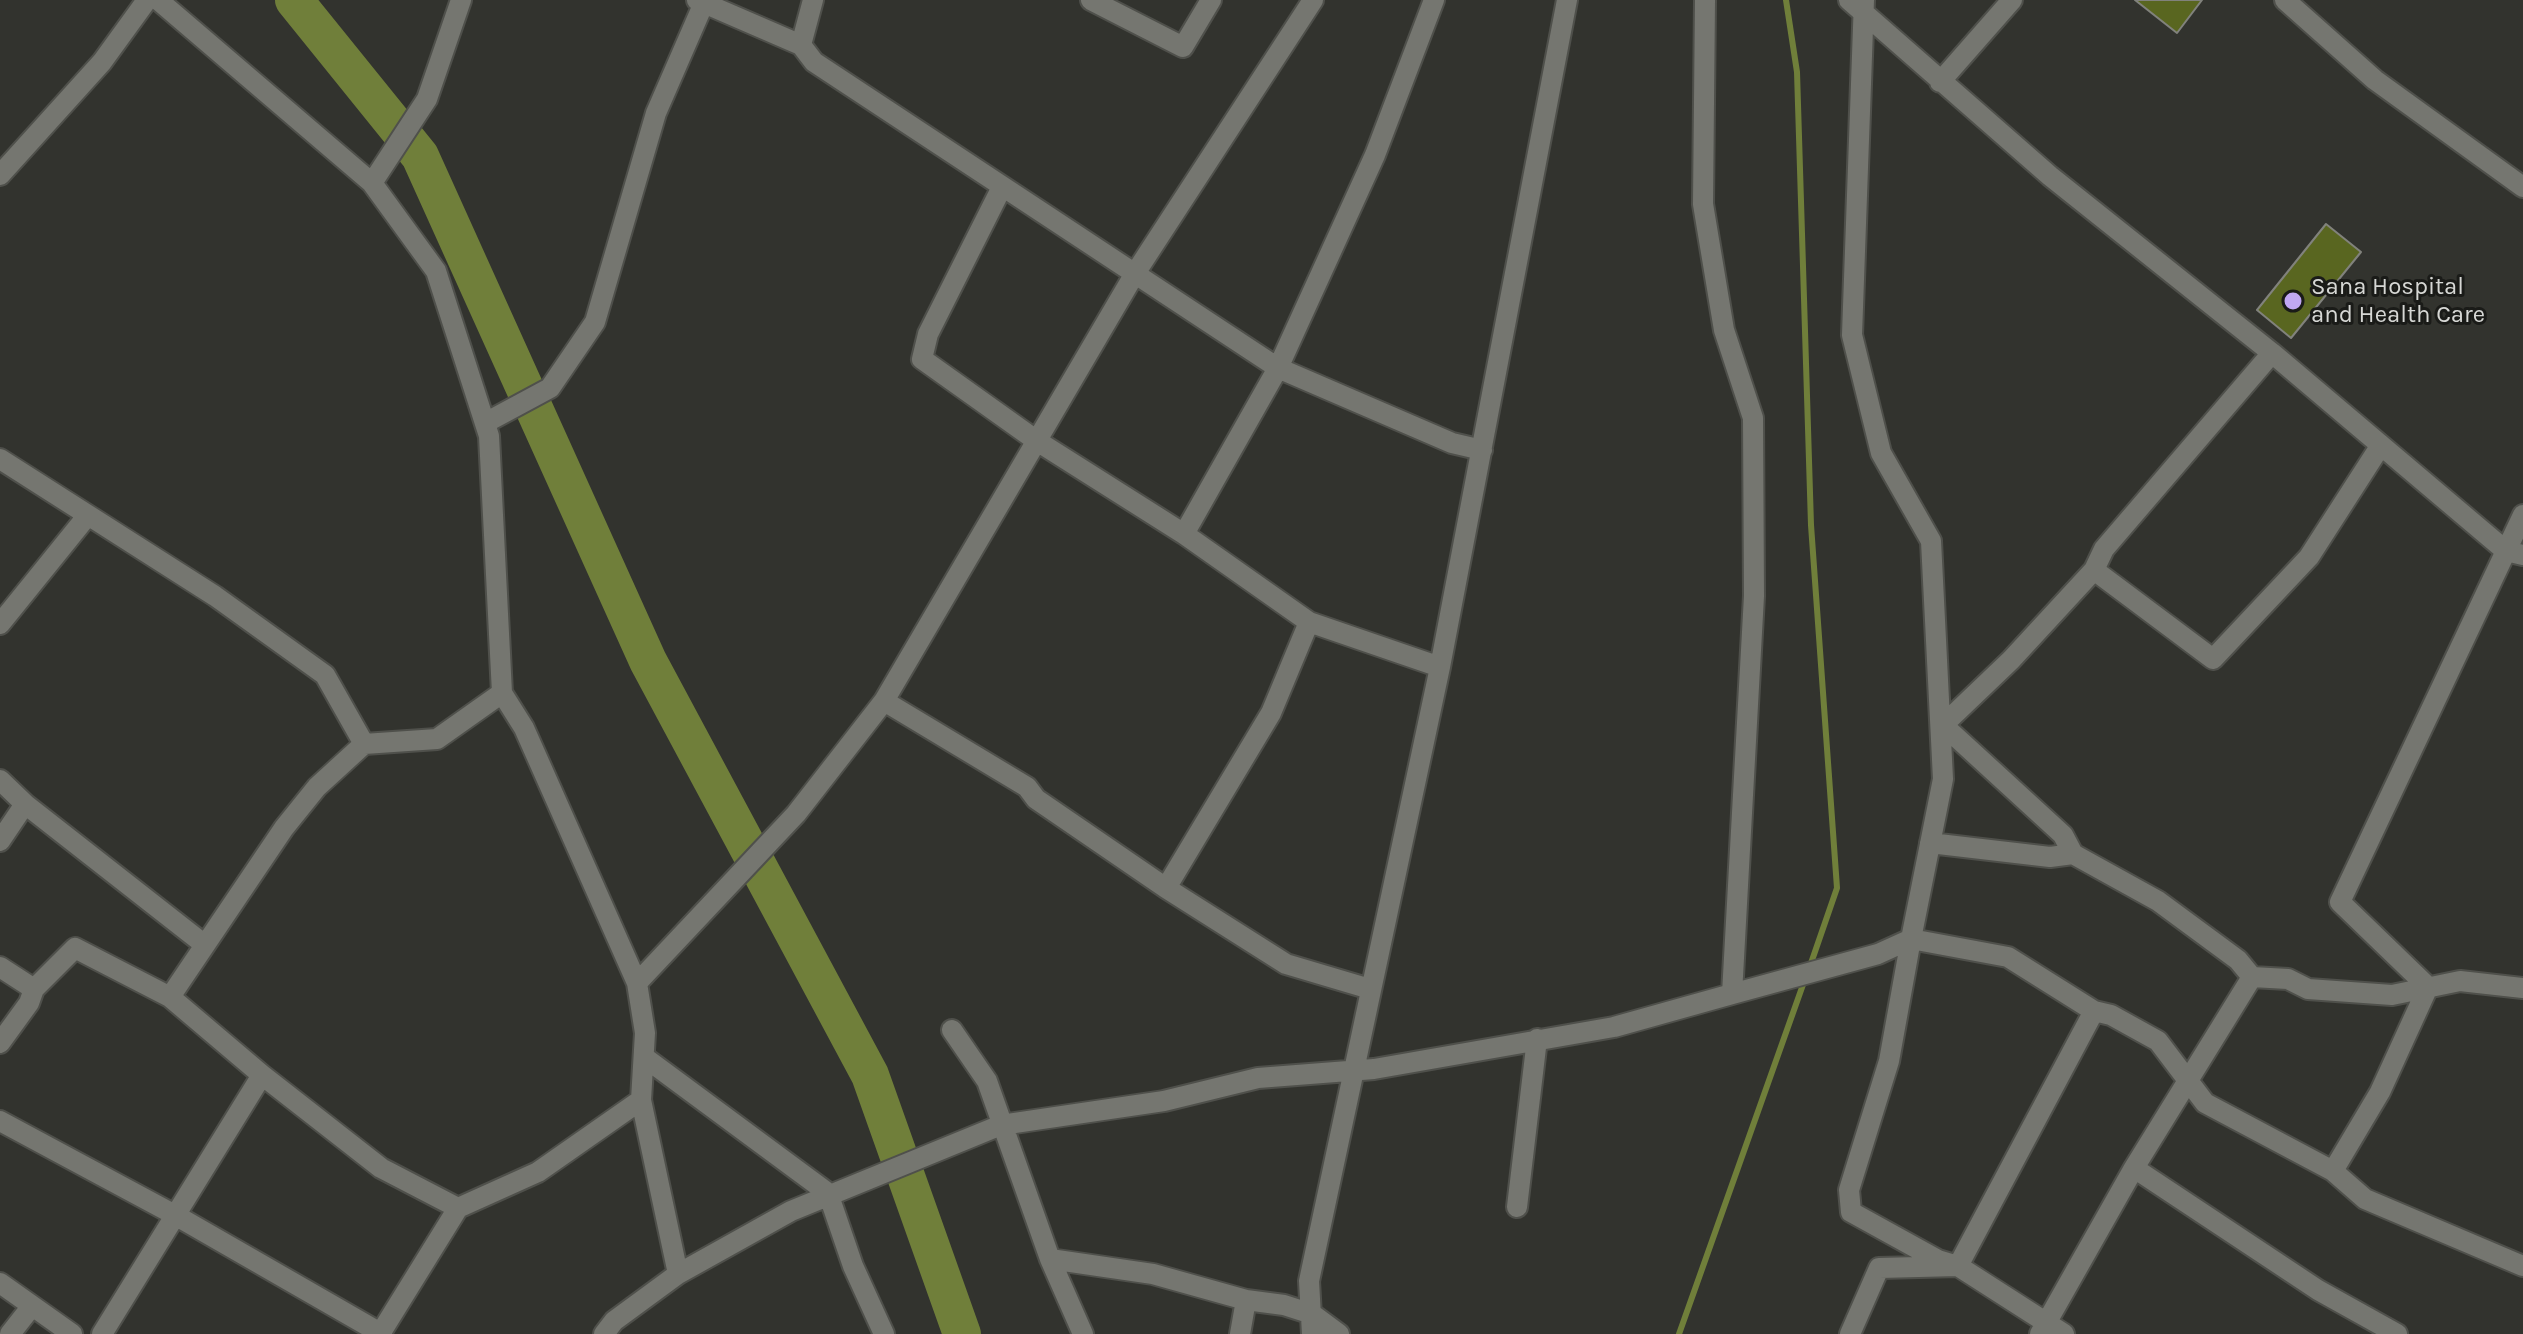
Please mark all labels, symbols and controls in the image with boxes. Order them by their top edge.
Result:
place label: Sana Hospital and Health Care [2311,273,2485,329]
marker: Sana Hospital and Health Care [2282,290,2304,312]

